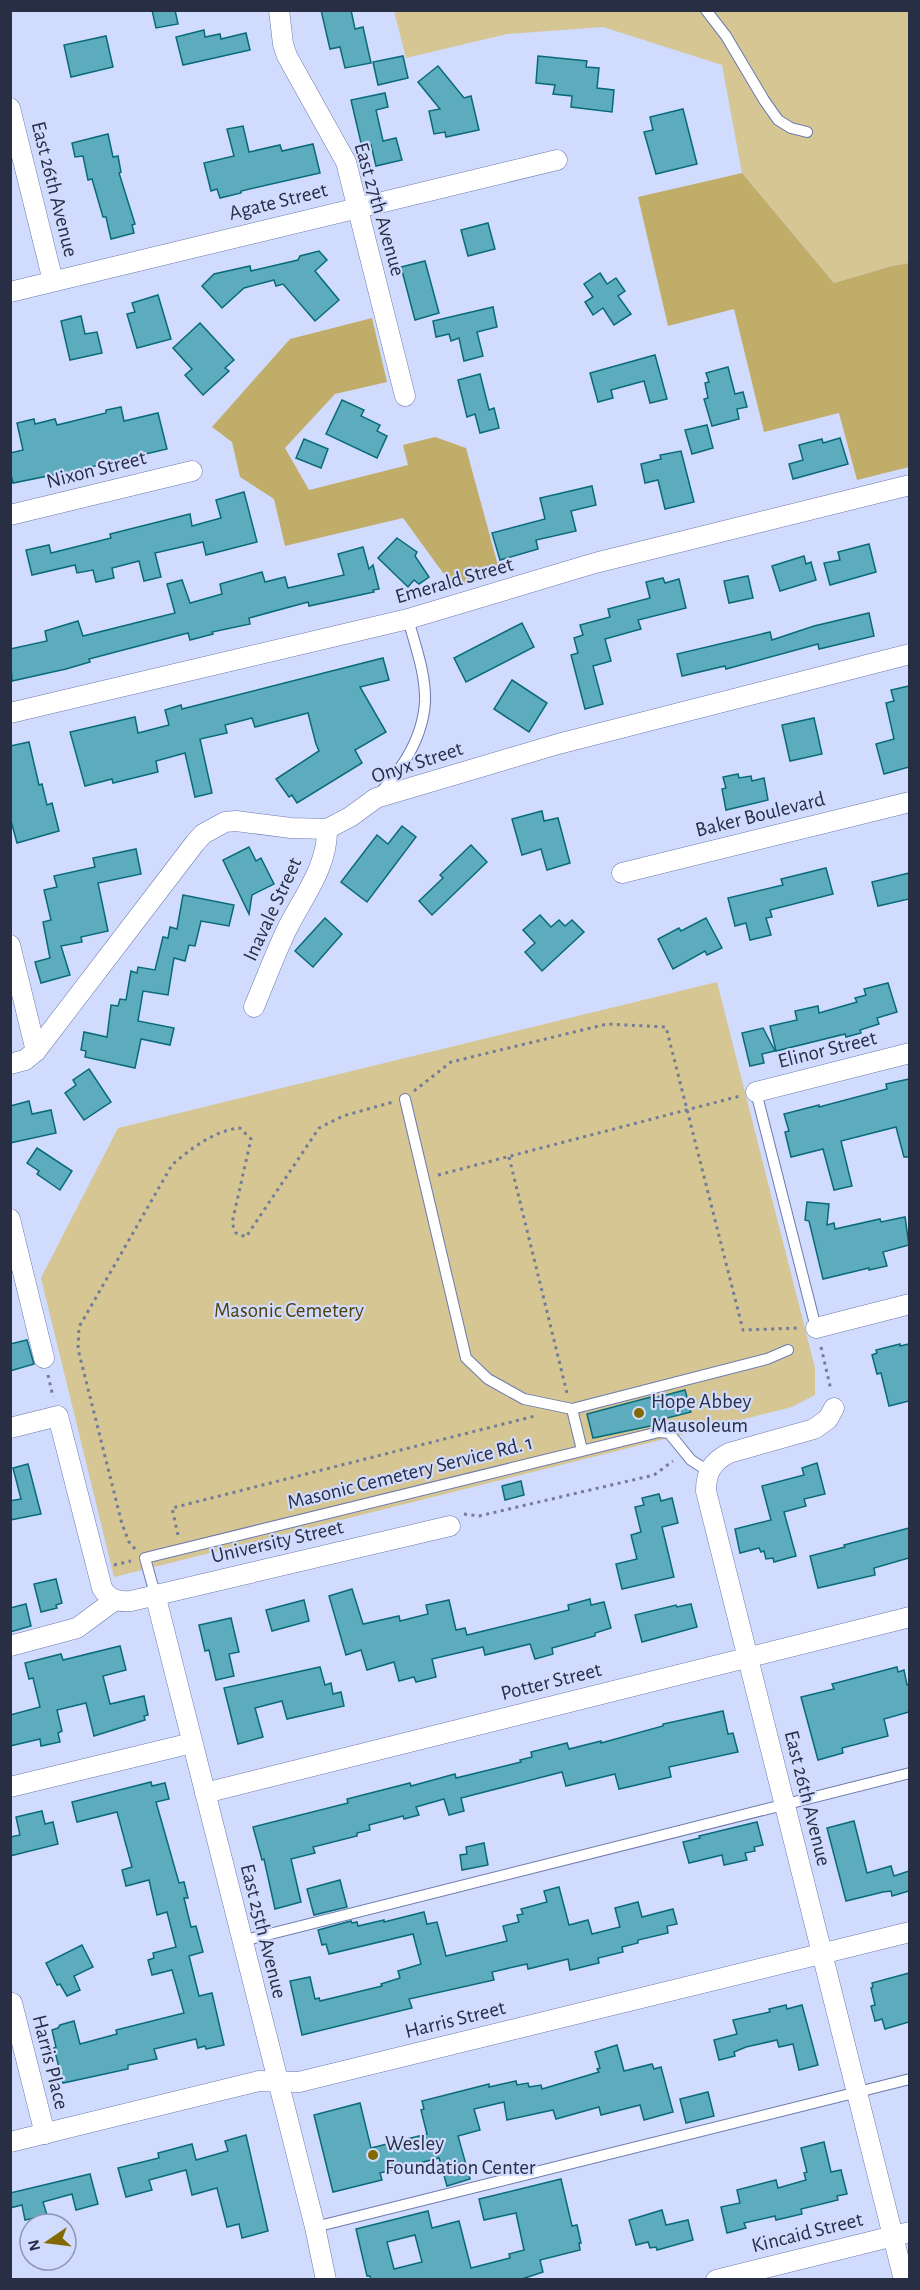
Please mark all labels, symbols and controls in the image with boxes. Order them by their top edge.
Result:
street label: East 26th Avenue [28,119,82,259]
street label: East 27th Avenue [350,140,409,278]
street label: Agate Street [227,179,330,224]
street label: Nixon Street [44,447,148,492]
street label: Emerald Street [393,554,516,607]
street label: Onyx Street [369,738,466,787]
street label: Baker Boulevard [693,788,827,841]
street label: Inavale Street [239,854,306,964]
street label: Elinor Street [776,1027,879,1072]
park label: Masonic Cemetery [214,1300,364,1321]
place label: Hope Abbey Mausoleum [651,1391,751,1436]
marker: Hope Abbey Mausoleum [632,1406,646,1420]
street label: Masonic Cemetery Service Rd. 1 [285,1432,535,1513]
street label: University Street [209,1516,346,1567]
street label: Potter Street [499,1659,604,1704]
street label: East 26th Avenue [781,1728,835,1868]
street label: East 25th Avenue [237,1862,290,2001]
street label: Harris Street [403,1997,508,2042]
street label: Harris Place [29,2013,72,2112]
place label: Wesley Foundation Center [385,2133,536,2178]
marker: Wesley Foundation Center [366,2148,380,2162]
street label: Kincaid Street [749,2208,865,2256]
north arrow [18,2212,78,2272]
text: N [25,2238,44,2253]

